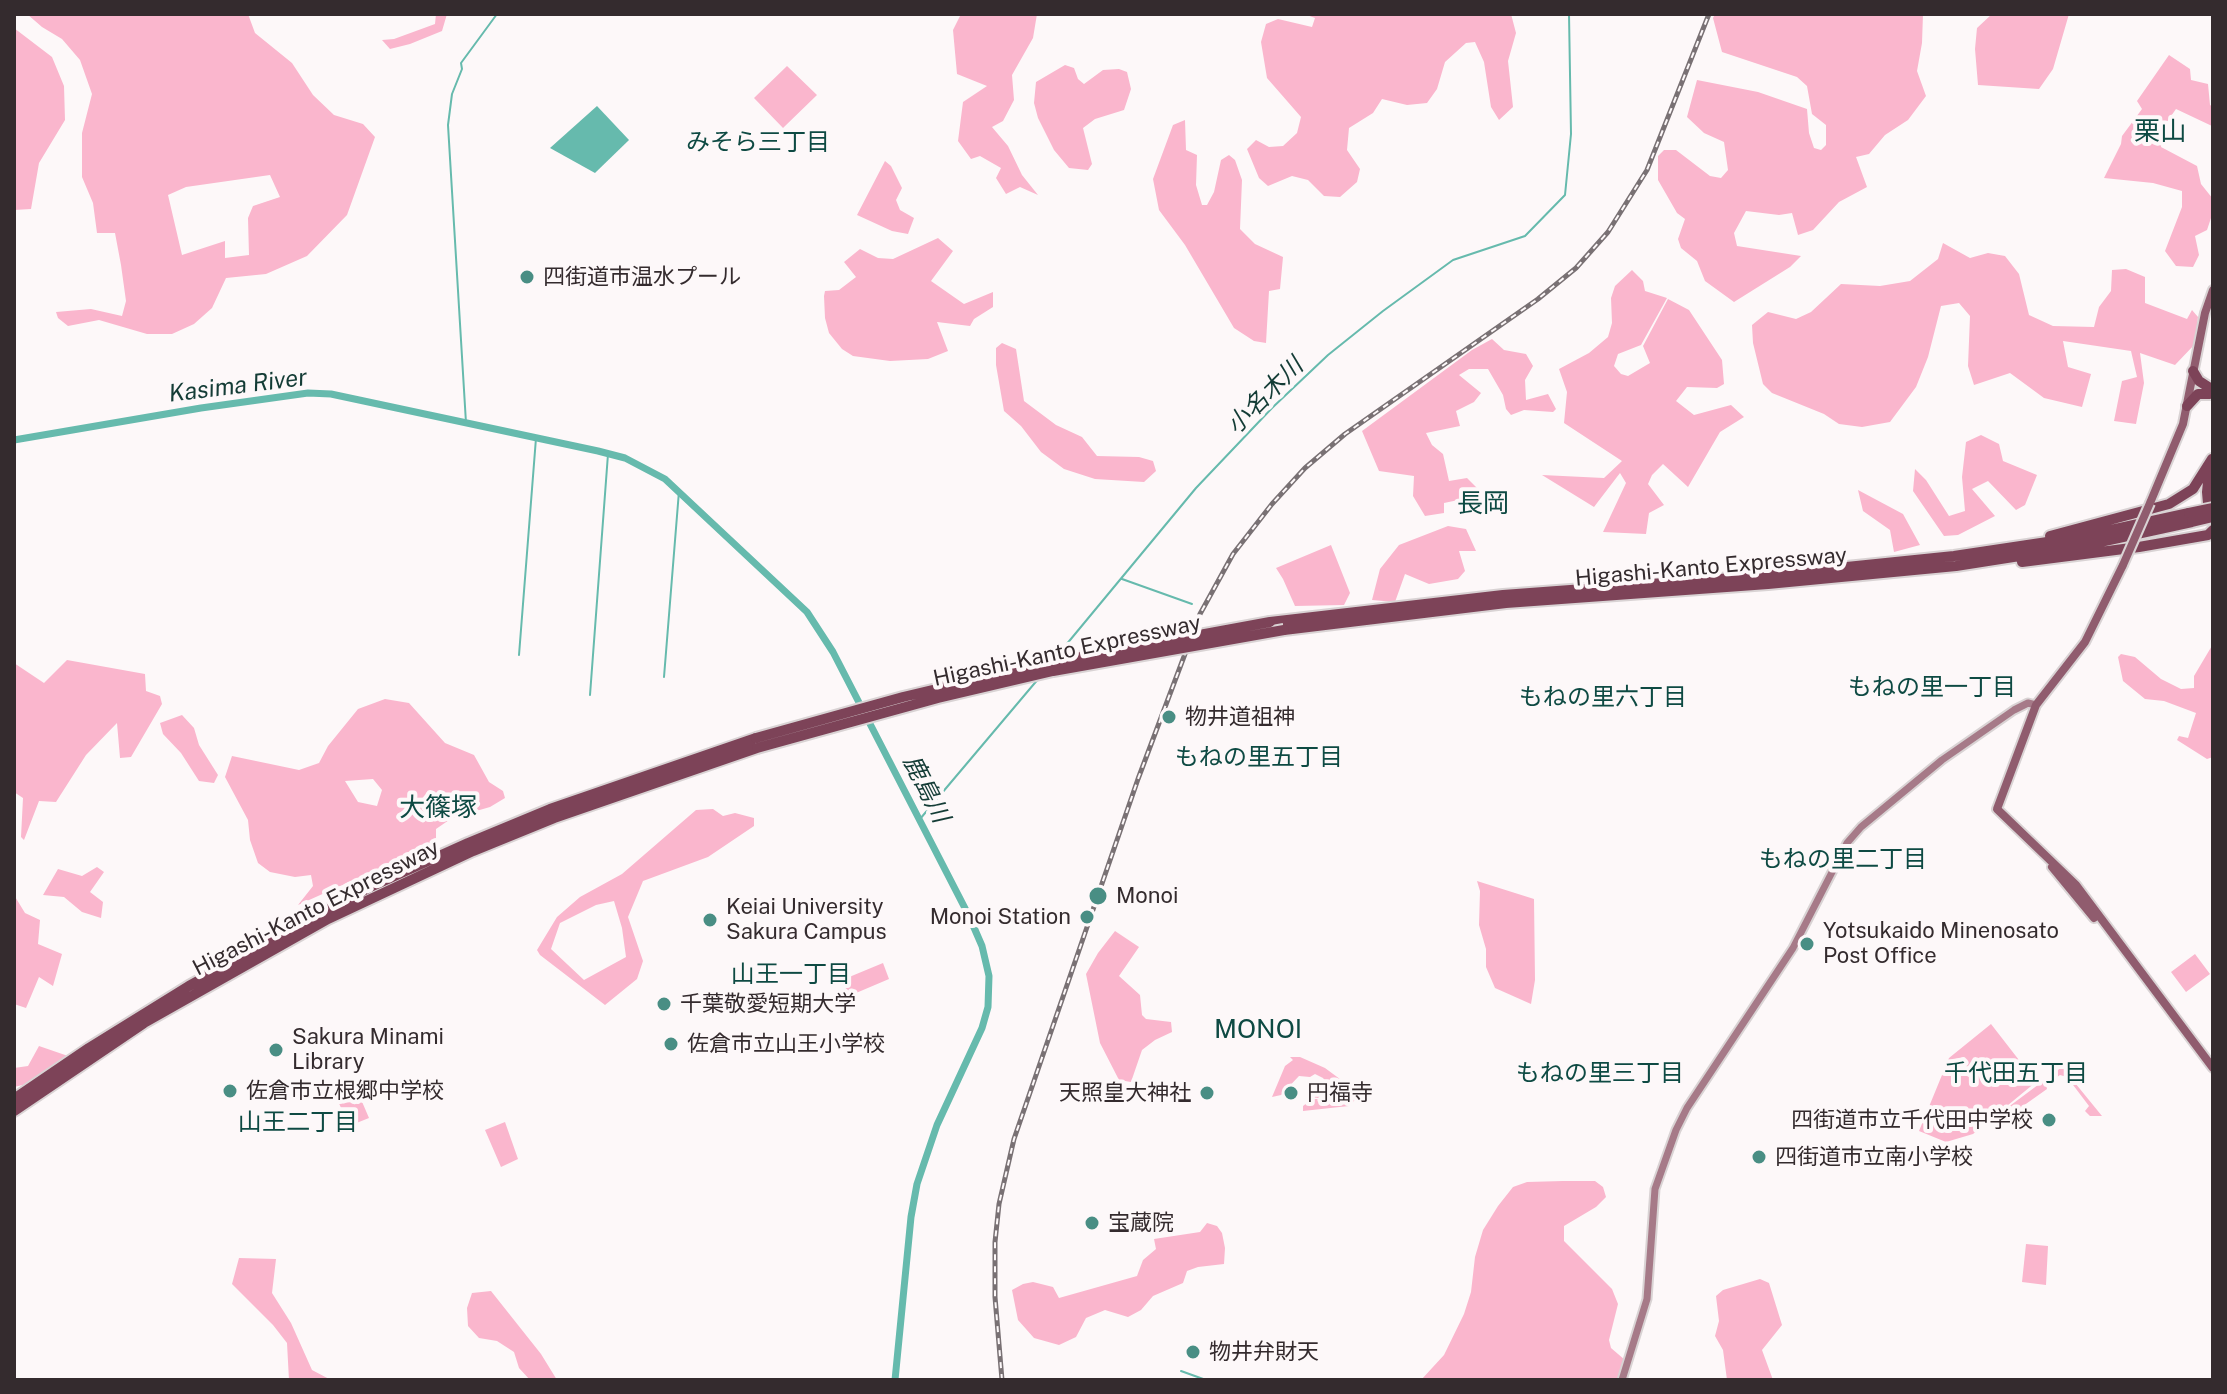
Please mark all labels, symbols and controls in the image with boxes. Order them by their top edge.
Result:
district label: 栗山 [2134,116,2186,148]
district label: みそら三丁目 [686,129,830,157]
place label: 四街道市温水プール [543,264,741,290]
marker: 四街道市温水プール [518,268,536,286]
water label: 小名木川 [1221,352,1309,440]
water label: Kasima River [167,363,309,409]
district label: 長岡 [1457,488,1509,520]
street label: Higashi-Kanto Expressway [1574,542,1848,592]
street label: Higashi-Kanto Expressway [931,610,1203,692]
district label: もねの里一丁目 [1848,674,2016,702]
district label: もねの里六丁目 [1519,684,1687,712]
place label: 物井道祖神 [1185,704,1295,730]
marker: 物井道祖神 [1160,708,1178,726]
district label: もねの里五丁目 [1175,744,1343,772]
water label: 鹿島川 [897,750,955,828]
district label: 大篠塚 [399,792,477,824]
street label: Higashi-Kanto Expressway [188,834,444,982]
district label: もねの里二丁目 [1759,846,1927,874]
place label: Monoi [1116,883,1178,909]
marker: Monoi [1087,885,1109,907]
place label: Keiai University Sakura Campus [726,894,887,946]
place label: Monoi Station [930,904,1071,930]
marker: Monoi Station [1078,908,1096,926]
marker: Keiai University Sakura Campus [701,911,719,929]
place label: Yotsukaido Minenosato Post Office [1823,918,2059,970]
marker: Yotsukaido Minenosato Post Office [1798,935,1816,953]
district label: 山王一丁目 [731,961,851,989]
place label: 千葉敬愛短期大学 [680,991,856,1017]
marker: 千葉敬愛短期大学 [655,995,673,1013]
district label: MONOI [1209,1014,1307,1046]
place label: Sakura Minami Library [292,1024,444,1076]
place label: 佐倉市立山王小学校 [687,1031,885,1057]
marker: 佐倉市立山王小学校 [662,1035,680,1053]
marker: Sakura Minami Library [267,1041,285,1059]
district label: もねの里三丁目 [1516,1060,1684,1088]
district label: 千代田五丁目 [1944,1060,2088,1088]
place label: 佐倉市立根郷中学校 [246,1078,444,1104]
place label: 天照皇大神社 [1059,1080,1191,1106]
place label: 円福寺 [1307,1080,1373,1106]
marker: 佐倉市立根郷中学校 [221,1082,239,1100]
marker: 天照皇大神社 [1198,1084,1216,1102]
marker: 円福寺 [1282,1084,1300,1102]
place label: 四街道市立千代田中学校 [1791,1107,2033,1133]
district label: 山王二丁目 [238,1109,358,1137]
marker: 四街道市立千代田中学校 [2040,1111,2058,1129]
place label: 四街道市立南小学校 [1775,1144,1973,1170]
marker: 四街道市立南小学校 [1750,1148,1768,1166]
place label: 宝蔵院 [1108,1210,1174,1236]
marker: 宝蔵院 [1083,1214,1101,1232]
place label: 物井弁財天 [1209,1339,1319,1365]
marker: 物井弁財天 [1184,1343,1202,1361]

